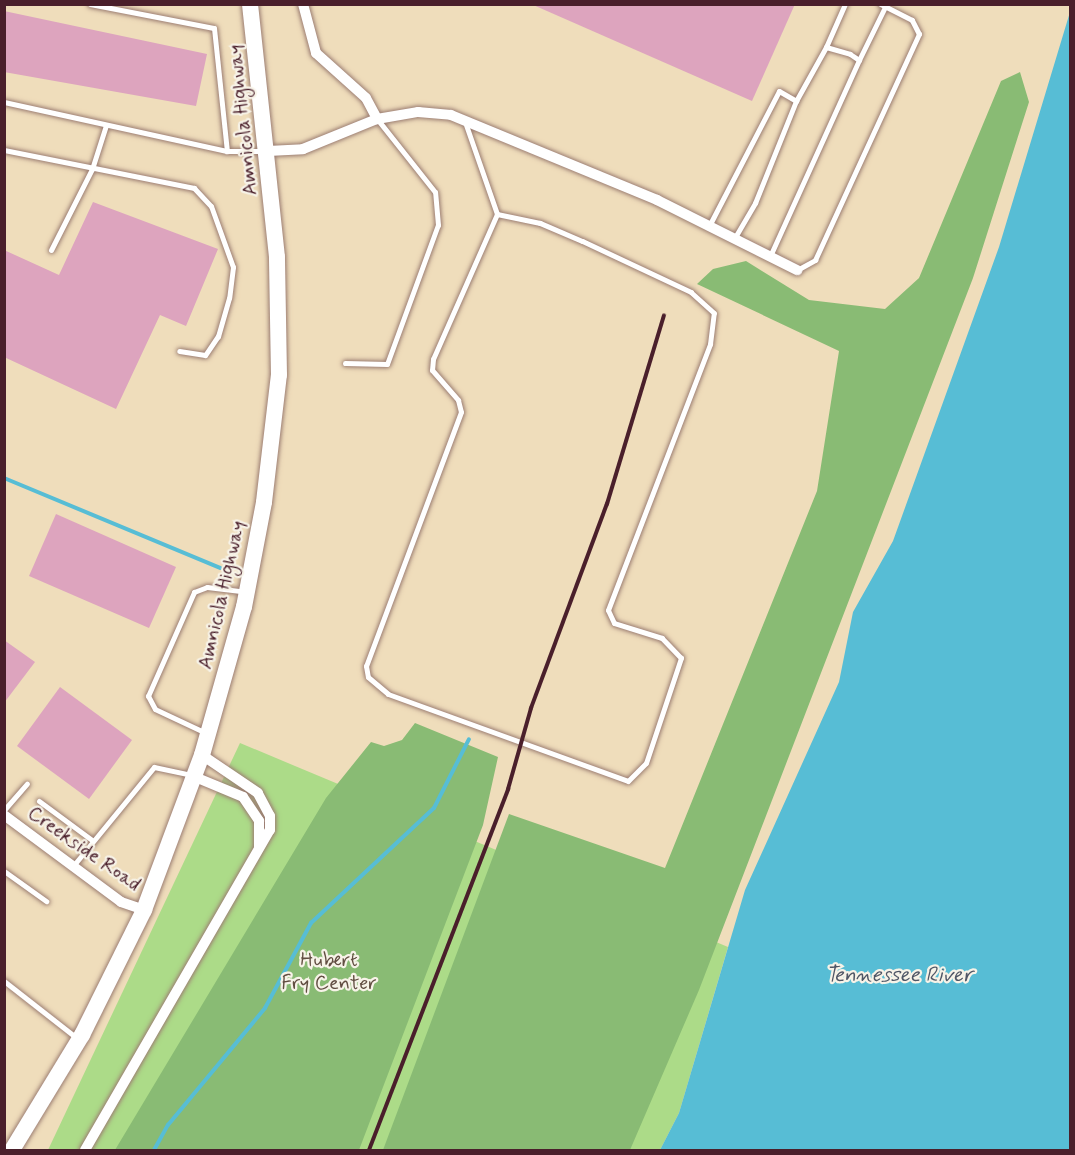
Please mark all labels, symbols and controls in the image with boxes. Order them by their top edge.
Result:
street label: Amnicola Highway [223,44,263,196]
street label: Amnicola Highway [193,519,251,671]
street label: Creekside Road [24,802,144,896]
park label: Hubert Fry Center [281,949,377,996]
water label: Tennessee River [826,962,972,988]

